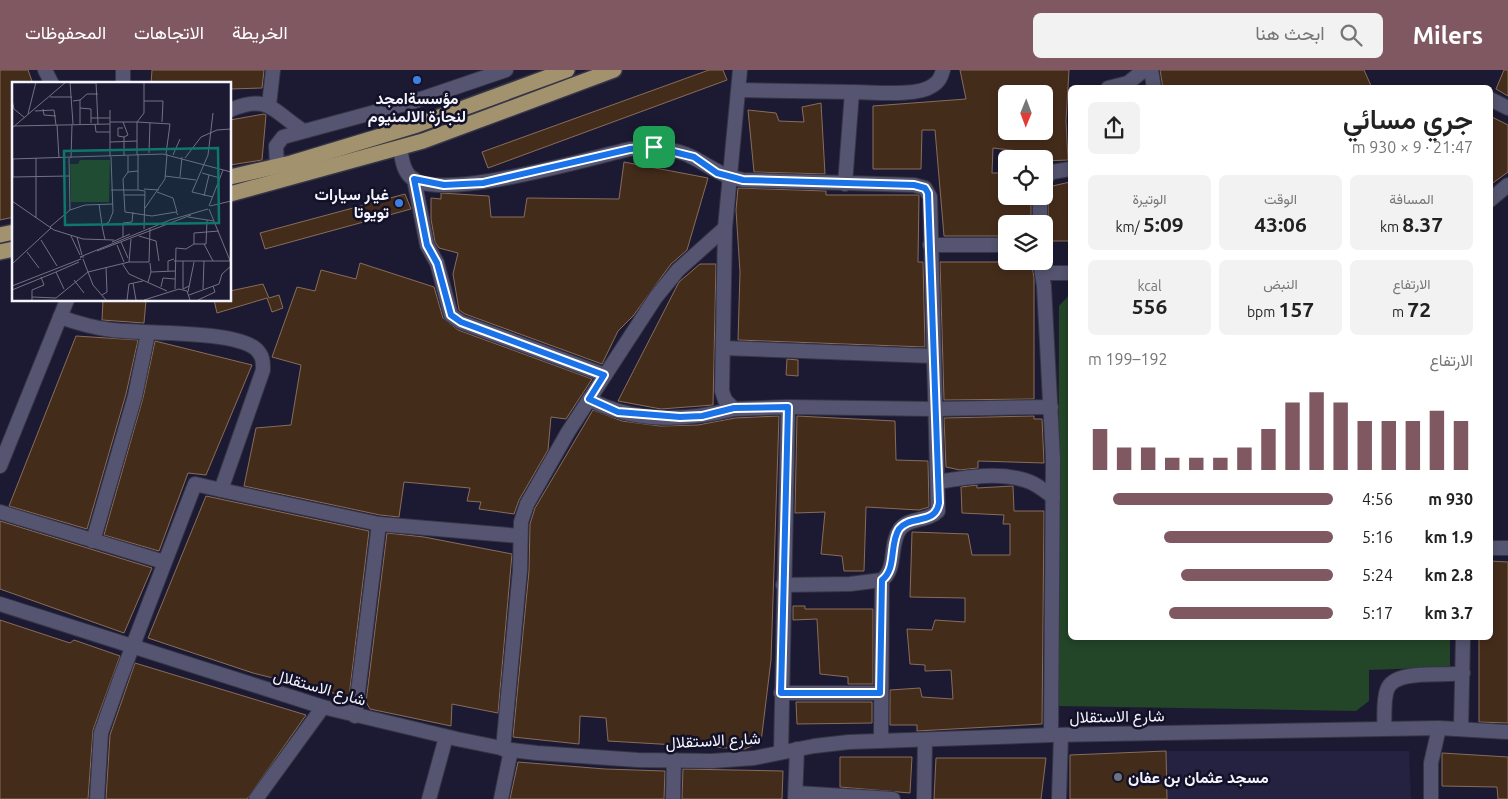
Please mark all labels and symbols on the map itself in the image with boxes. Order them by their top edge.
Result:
marker: مؤسسةامجد لنجارة الالمنيوم [411,74,423,86]
inset map [12,82,231,301]
north arrow [998,85,1052,140]
place label: مؤسسةامجد لنجارة الالمنيوم [368,89,466,127]
pin [633,126,675,168]
place label: غيار سيارات تويوتا [315,185,389,223]
marker: غيار سيارات تويوتا [393,197,405,209]
street label: شارع الاستقلال [271,665,368,712]
street label: شارع الاستقلال [1069,706,1165,729]
street label: شارع الاستقلال [665,729,761,754]
place label: مسجد عثمان بن عفان [1128,768,1269,787]
marker: مسجد عثمان بن عفان [1112,771,1124,783]

